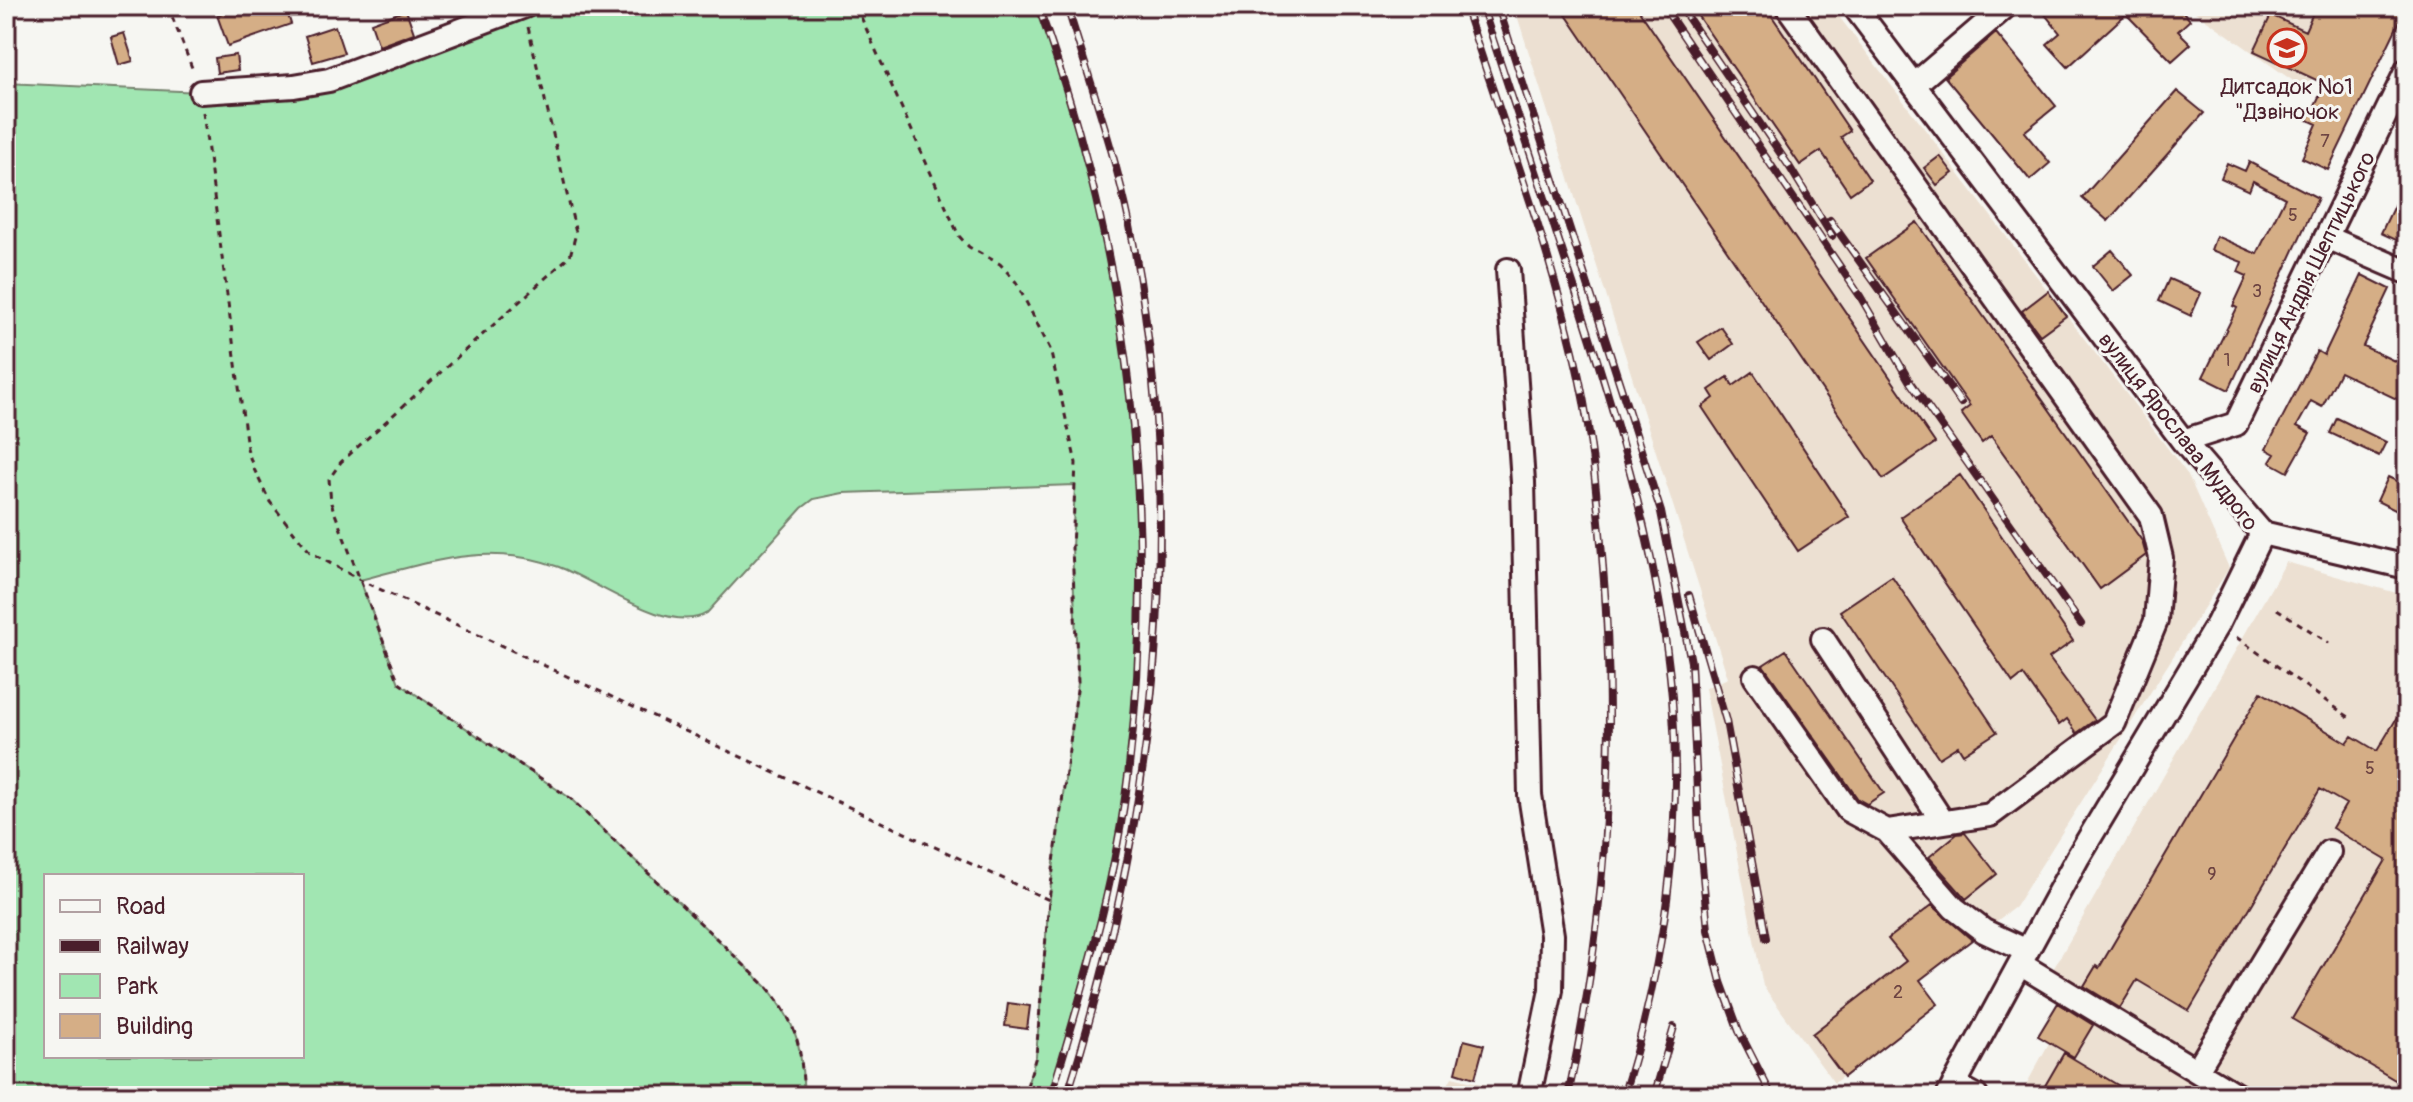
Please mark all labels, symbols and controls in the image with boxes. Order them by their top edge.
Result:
school or university icon: Дитсадок №1 "Дзвіночок [2266,27,2308,69]
place label: Дитсадок №1 "Дзвіночок [2220,73,2353,126]
house number: 7 [2320,130,2330,153]
street label: вулиця Андрія Шептицького [2240,147,2382,398]
house number: 5 [2288,204,2298,227]
house number: 3 [2252,280,2262,303]
street label: вулиця Ярослава Мудрого [2092,327,2265,537]
house number: 1 [2223,349,2231,372]
house number: 5 [2365,757,2375,780]
house number: 9 [2207,863,2217,886]
legend [44,874,304,1058]
text: Road [116,892,166,921]
text: Railway [116,932,189,961]
text: Park [116,972,158,1001]
house number: 2 [1893,981,1903,1004]
text: Building [116,1012,193,1041]

